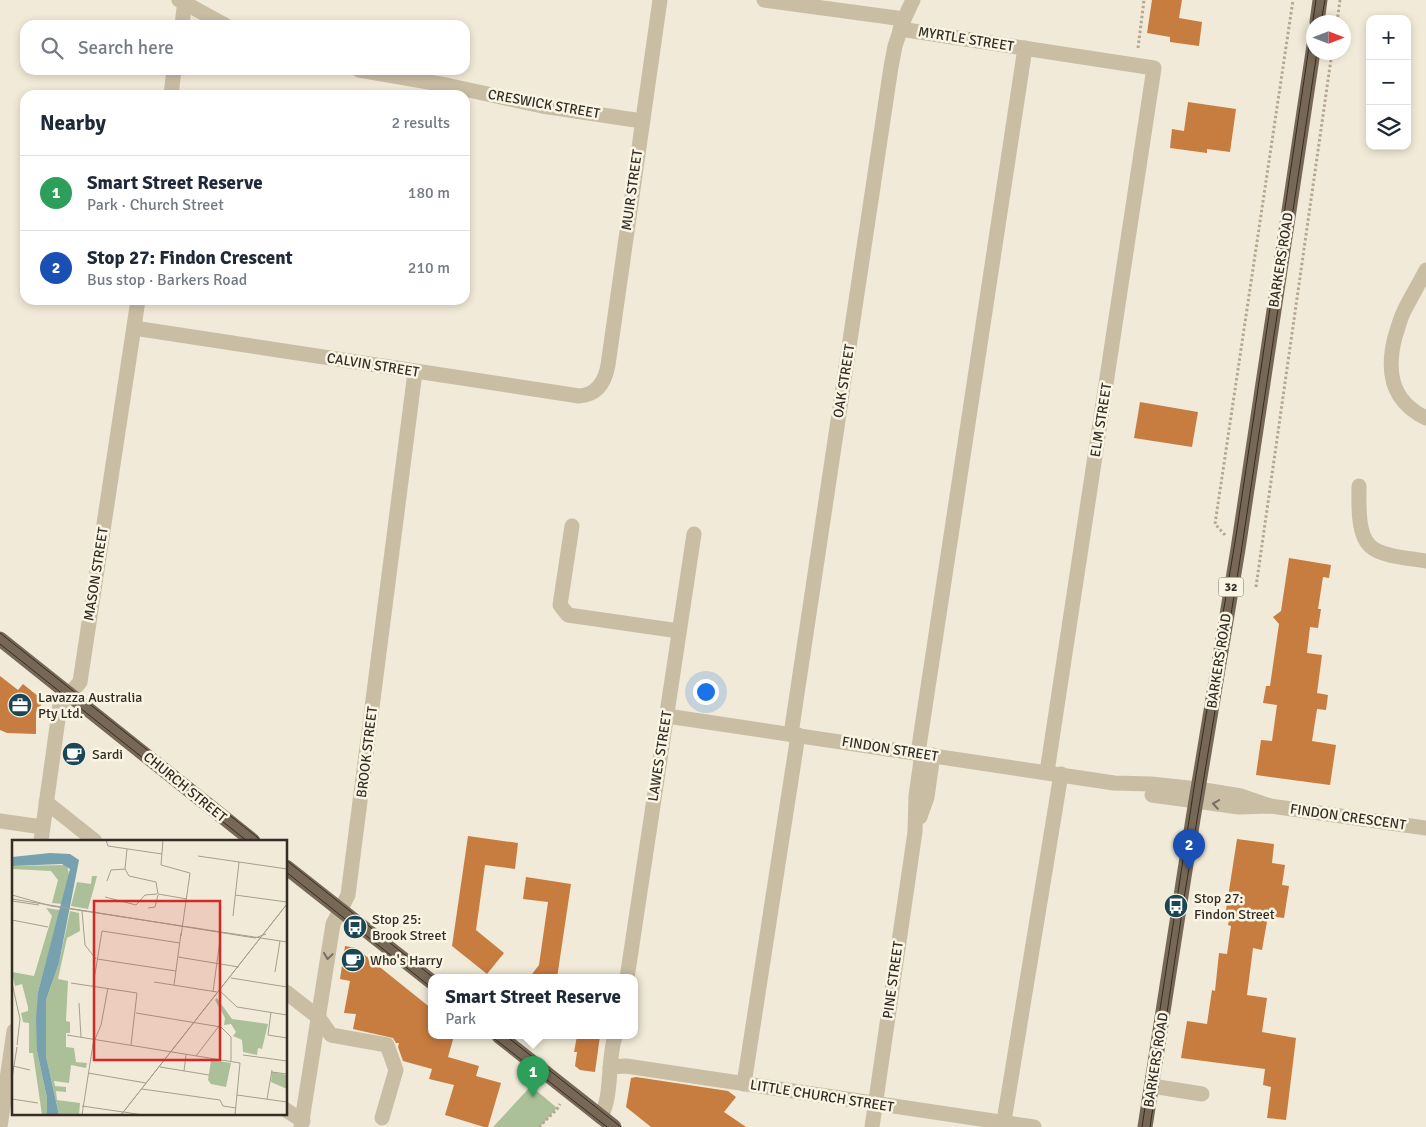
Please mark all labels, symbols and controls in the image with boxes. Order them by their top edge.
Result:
north arrow [1306,15,1351,60]
map controls [1366,15,1411,150]
button: + [1366,15,1411,60]
search box [20,20,470,75]
street label: MYRTLE STREET [917,23,1015,55]
icon: search [38,34,66,62]
text: Search here [78,36,174,60]
button: − [1366,60,1411,105]
street label: CRESWICK STREET [487,86,602,122]
button: layers [1366,105,1411,150]
text: Nearby [40,110,106,136]
text: 2 results [391,113,450,133]
street label: MUIR STREET [618,148,646,232]
text: Smart Street Reserve [87,171,263,195]
text: 1 [52,183,60,203]
text: 180 m [408,183,450,203]
text: Park · Church Street [87,195,224,215]
street label: BARKERS ROAD [1265,211,1297,309]
text: Stop 27: Findon Crescent [87,246,293,270]
text: 2 [52,258,60,278]
text: 210 m [408,258,450,278]
text: Bus stop · Barkers Road [87,270,247,290]
street label: OAK STREET [830,343,858,419]
street label: CALVIN STREET [326,349,420,381]
street label: ELM STREET [1087,382,1115,458]
street label: MASON STREET [80,526,112,622]
road number: 32 [1218,578,1244,596]
street label: BARKERS ROAD [1203,612,1235,710]
your location [693,679,719,705]
place label: Lavazza Australia Pty Ltd. [38,689,142,722]
office icon: Lavazza Australia Pty Ltd. [7,692,33,718]
street label: BROOK STREET [353,705,381,799]
street label: LAWES STREET [644,709,676,803]
street label: FINDON STREET [841,733,939,765]
cafe icon: Sardi [61,741,87,767]
place label: Sardi [92,746,123,763]
street label: CHURCH STREET [140,748,230,826]
one-way arrow [1211,799,1219,810]
street label: FINDON CRESCENT [1289,800,1407,834]
pin: 2 [1173,829,1205,870]
inset map [12,840,288,1114]
place label: Stop 27: Findon Street [1194,890,1275,923]
bus stop icon: Stop 27: Findon Street [1163,893,1189,919]
place label: Stop 25: Brook Street [372,911,446,944]
bus stop icon: Stop 25: Brook Street [342,914,368,940]
street label: PINE STREET [879,940,907,1020]
cafe icon: Who's Harry [340,947,366,973]
place label: Who's Harry [370,952,443,969]
one-way arrow [323,953,334,961]
popup [428,974,638,1039]
text: Smart Street Reserve [445,985,621,1009]
text: Park [445,1009,476,1029]
street label: BARKERS ROAD [1140,1011,1172,1109]
pin: 1 [517,1056,549,1097]
street label: LITTLE CHURCH STREET [749,1076,895,1116]

